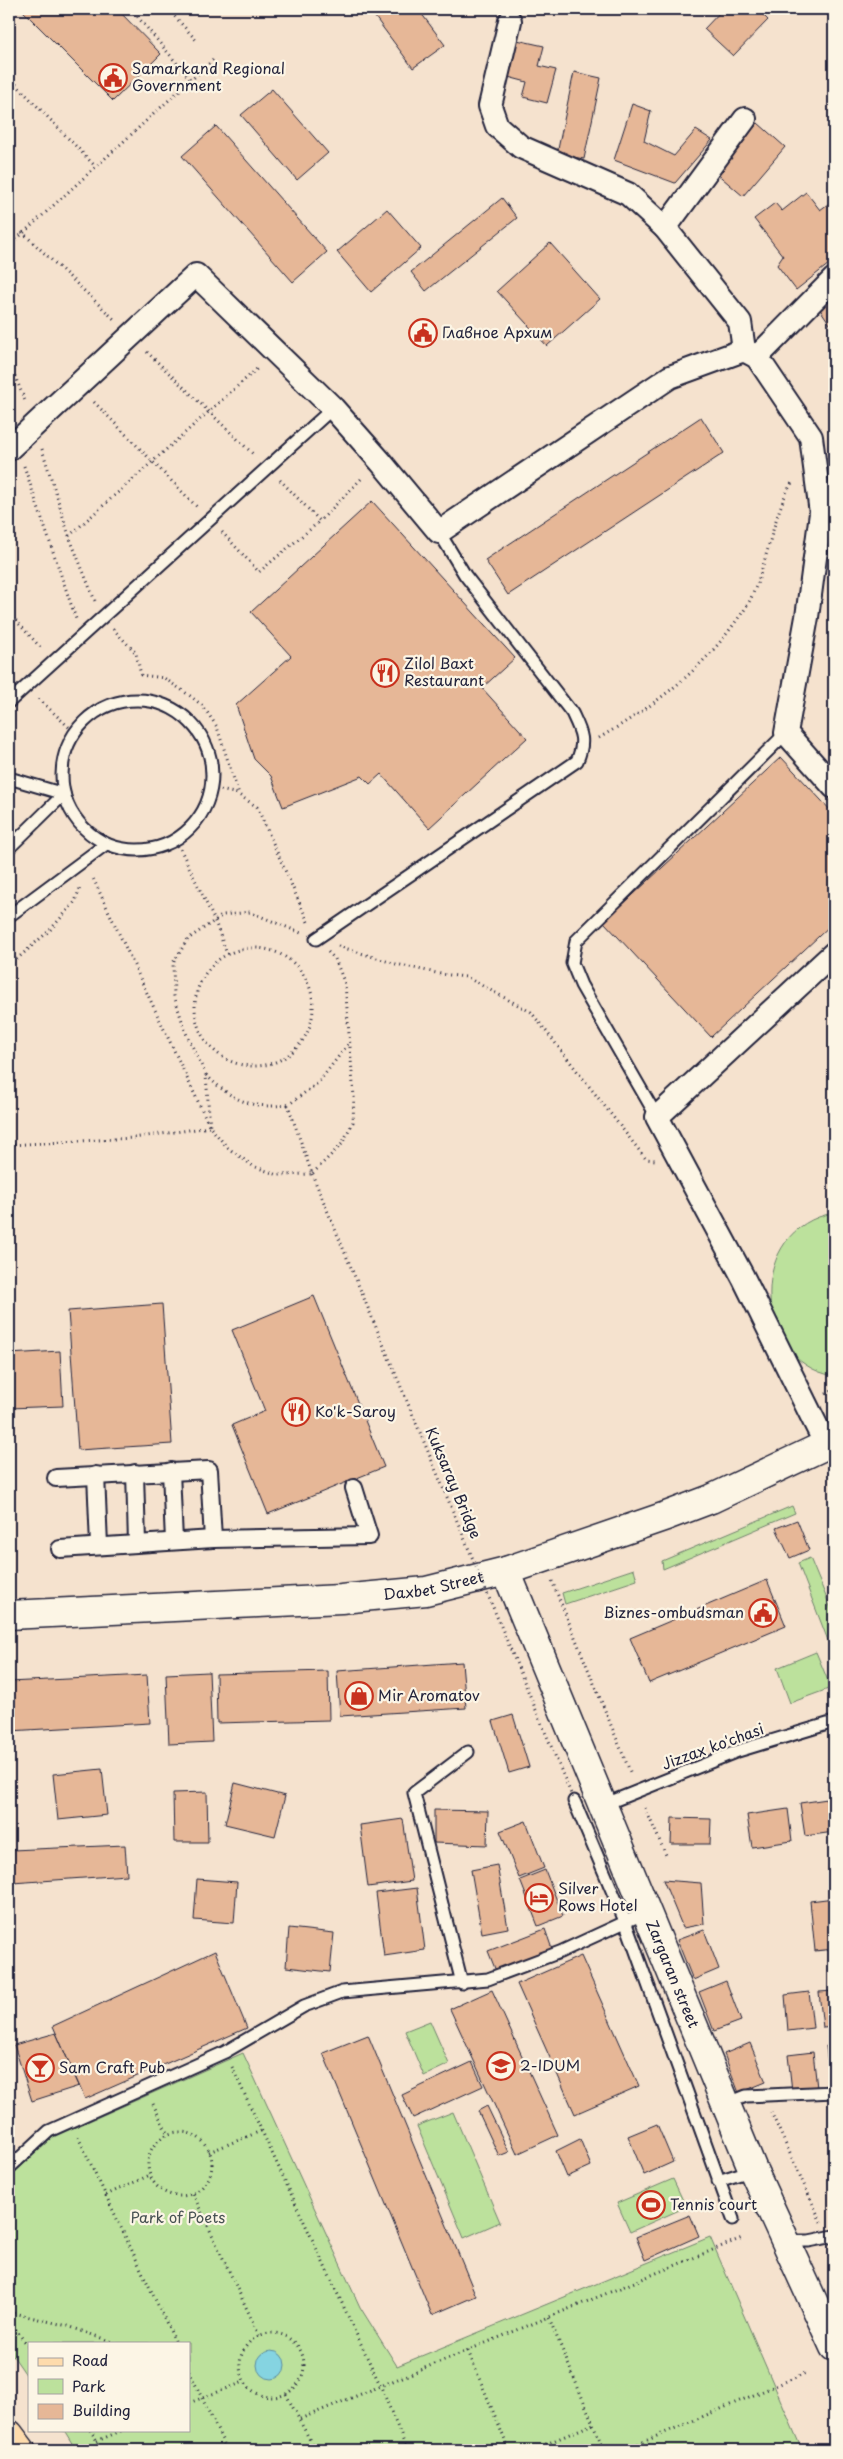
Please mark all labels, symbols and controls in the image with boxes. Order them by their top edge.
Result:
place label: Samarkand Regional Government [132,56,285,96]
public building icon: Samarkand Regional Government [98,63,128,93]
public building icon: Главное Архим [408,318,438,348]
place label: Главное Архим [442,320,553,343]
place label: Zilol Baxt Restaurant [404,651,484,691]
restaurant icon: Zilol Baxt Restaurant [370,658,400,688]
restaurant icon: Ko'k-Saroy [281,1397,311,1427]
place label: Ko'k-Saroy [315,1399,396,1422]
street label: Kuksaray Bridge [421,1423,488,1542]
street label: Daxbet Street [382,1564,486,1605]
public building icon: Biznes-ombudsman [748,1598,778,1628]
place label: Biznes-ombudsman [603,1600,744,1623]
shop icon: Mir Aromatov [344,1681,374,1711]
place label: Mir Aromatov [378,1683,480,1706]
street label: Jizzax ko'chasi [658,1716,767,1775]
place label: Silver Rows Hotel [558,1876,638,1916]
hotel icon: Silver Rows Hotel [524,1883,554,1913]
street label: Zargaran street [641,1916,706,2031]
school or university icon: 2-IDUM [486,2051,516,2081]
bar icon: Sam Craft Pub [25,2053,55,2083]
place label: 2-IDUM [520,2053,580,2076]
place label: Sam Craft Pub [59,2055,165,2078]
sports icon: Tennis court [636,2190,666,2220]
place label: Tennis court [670,2192,757,2215]
park label: Park of Poets [131,2205,225,2228]
legend [28,2342,190,2432]
text: Road [72,2348,108,2371]
text: Park [72,2374,106,2397]
text: Building [72,2398,131,2421]

